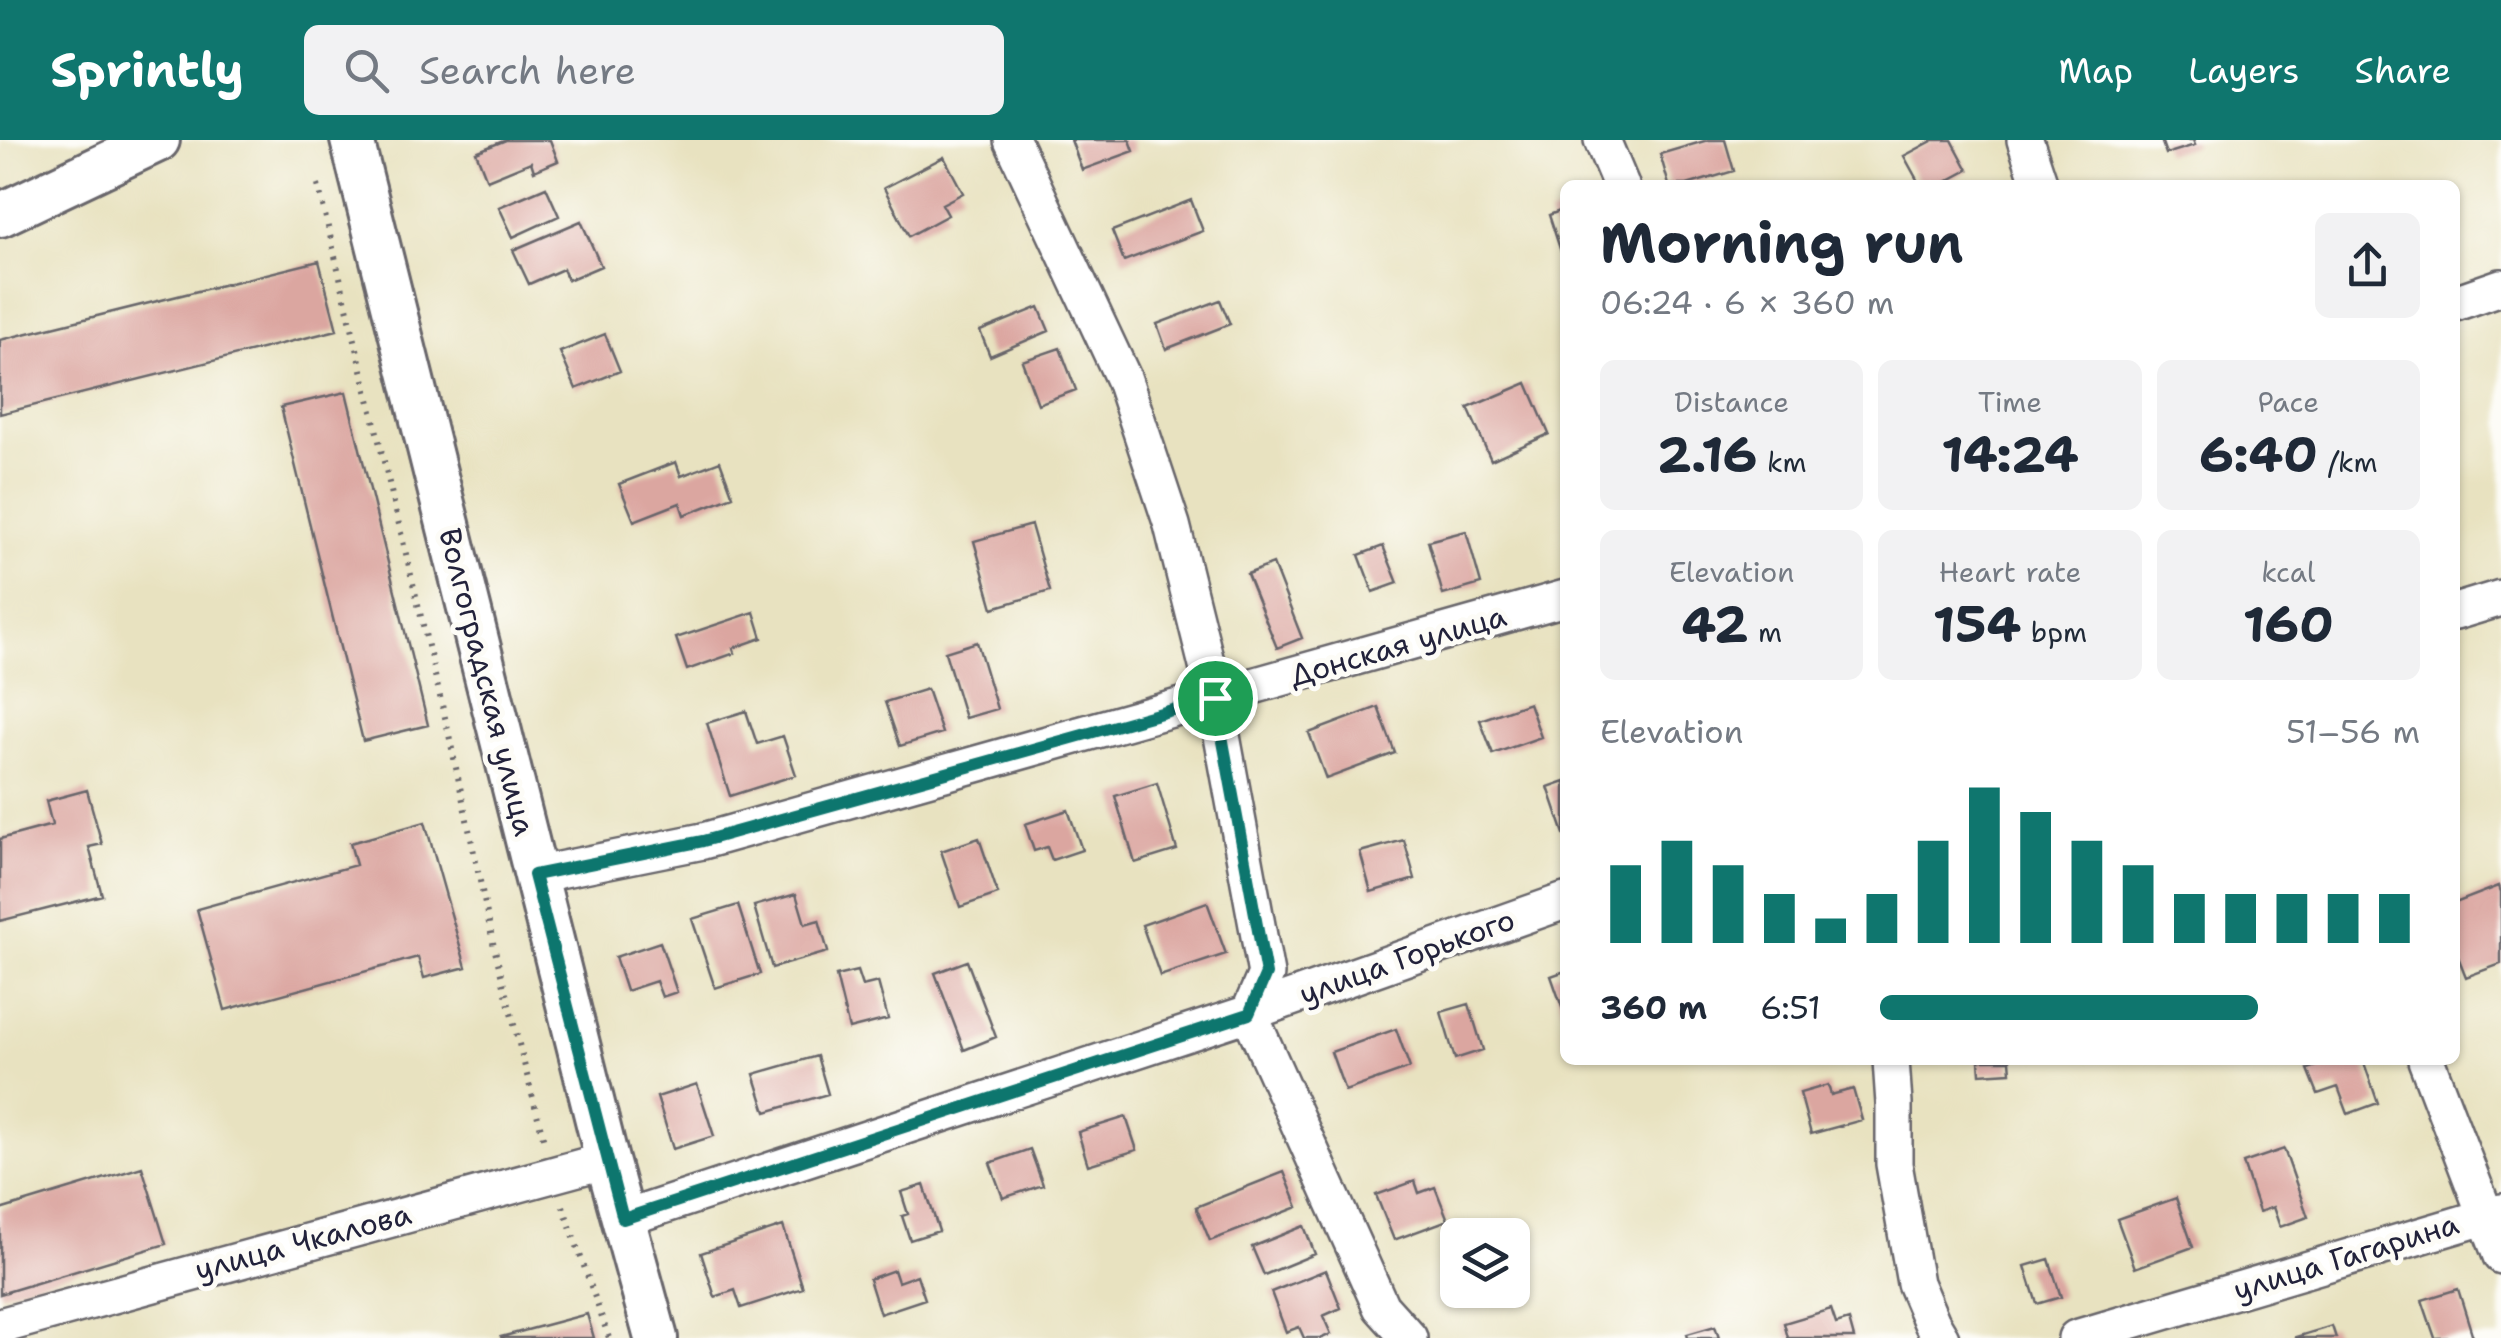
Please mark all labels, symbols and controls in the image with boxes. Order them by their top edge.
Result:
search box [304,25,1004,115]
text: Sprintly [50,38,244,102]
icon: search [339,43,394,98]
text: Search here [419,45,636,96]
text: Map [2058,47,2133,94]
text: Layers [2188,47,2300,94]
text: Share [2355,47,2451,94]
text: Morning run [1600,206,1964,280]
button: share [2315,213,2420,318]
text: 06:24 · 6 × 360 m [1600,281,1894,324]
text: Distance [1674,383,1789,421]
text: Time [1978,383,2042,421]
text: Pace [2258,383,2319,421]
text: 2.16 [1657,421,1758,488]
text: 14:24 [1941,421,2079,488]
text: 6:40 [2199,421,2318,488]
text: km [1758,443,1807,481]
text: /km [2318,443,2378,481]
street label: Волгоградская улица [429,524,546,840]
text: Elevation [1669,553,1794,591]
text: Heart rate [1939,553,2081,591]
text: kcal [2261,553,2316,591]
text: 42 [1681,591,1748,658]
text: 154 [1933,591,2021,658]
text: 160 [2243,591,2334,658]
street label: Донская улица [1285,595,1511,696]
text: m [1748,613,1782,651]
text: bpm [2021,613,2087,651]
pin [1173,656,1258,741]
icon: arrive [1188,671,1243,726]
text: Elevation [1600,710,1743,753]
text: 51–56 m [2286,710,2420,753]
street label: улица Горького [1293,899,1520,1014]
text: 360 m [1600,986,1707,1029]
text: 6:51 [1760,986,1821,1029]
street label: улица Чкалова [190,1193,416,1290]
street label: улица Гагарина [2228,1203,2464,1310]
map controls [1440,1218,1530,1308]
button: layers [1440,1218,1530,1308]

